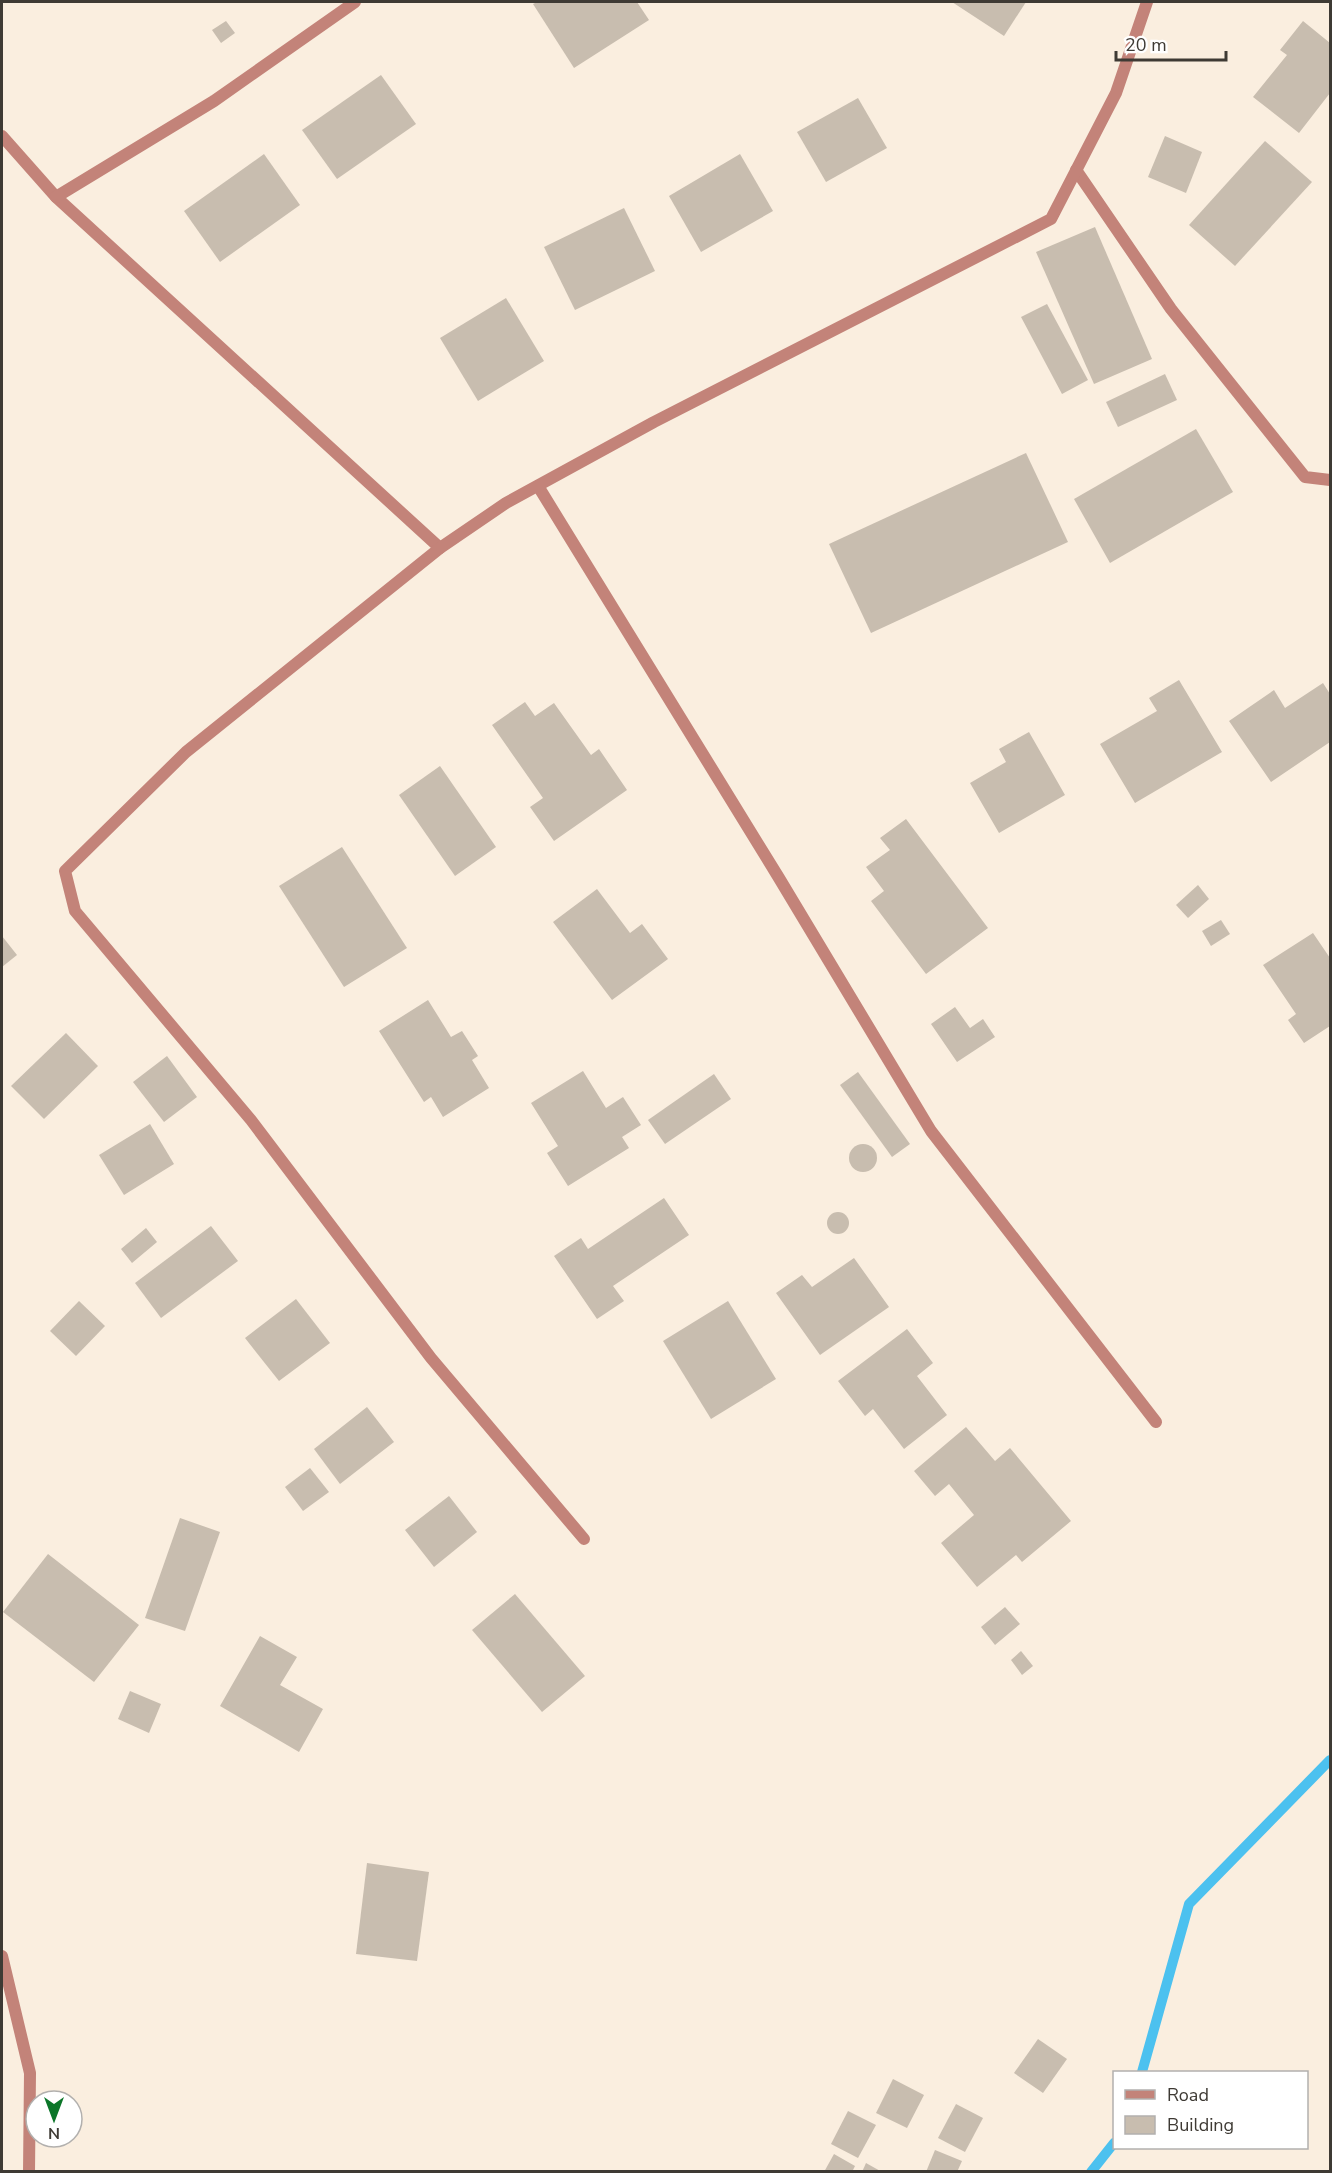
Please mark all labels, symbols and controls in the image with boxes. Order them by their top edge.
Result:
scale bar [1116,24,1226,62]
text: 20 m [1125,33,1167,57]
legend [1113,2071,1308,2149]
text: Road [1167,2083,1209,2107]
north arrow [24,2089,84,2149]
text: Building [1167,2113,1234,2137]
text: N [48,2122,60,2144]

